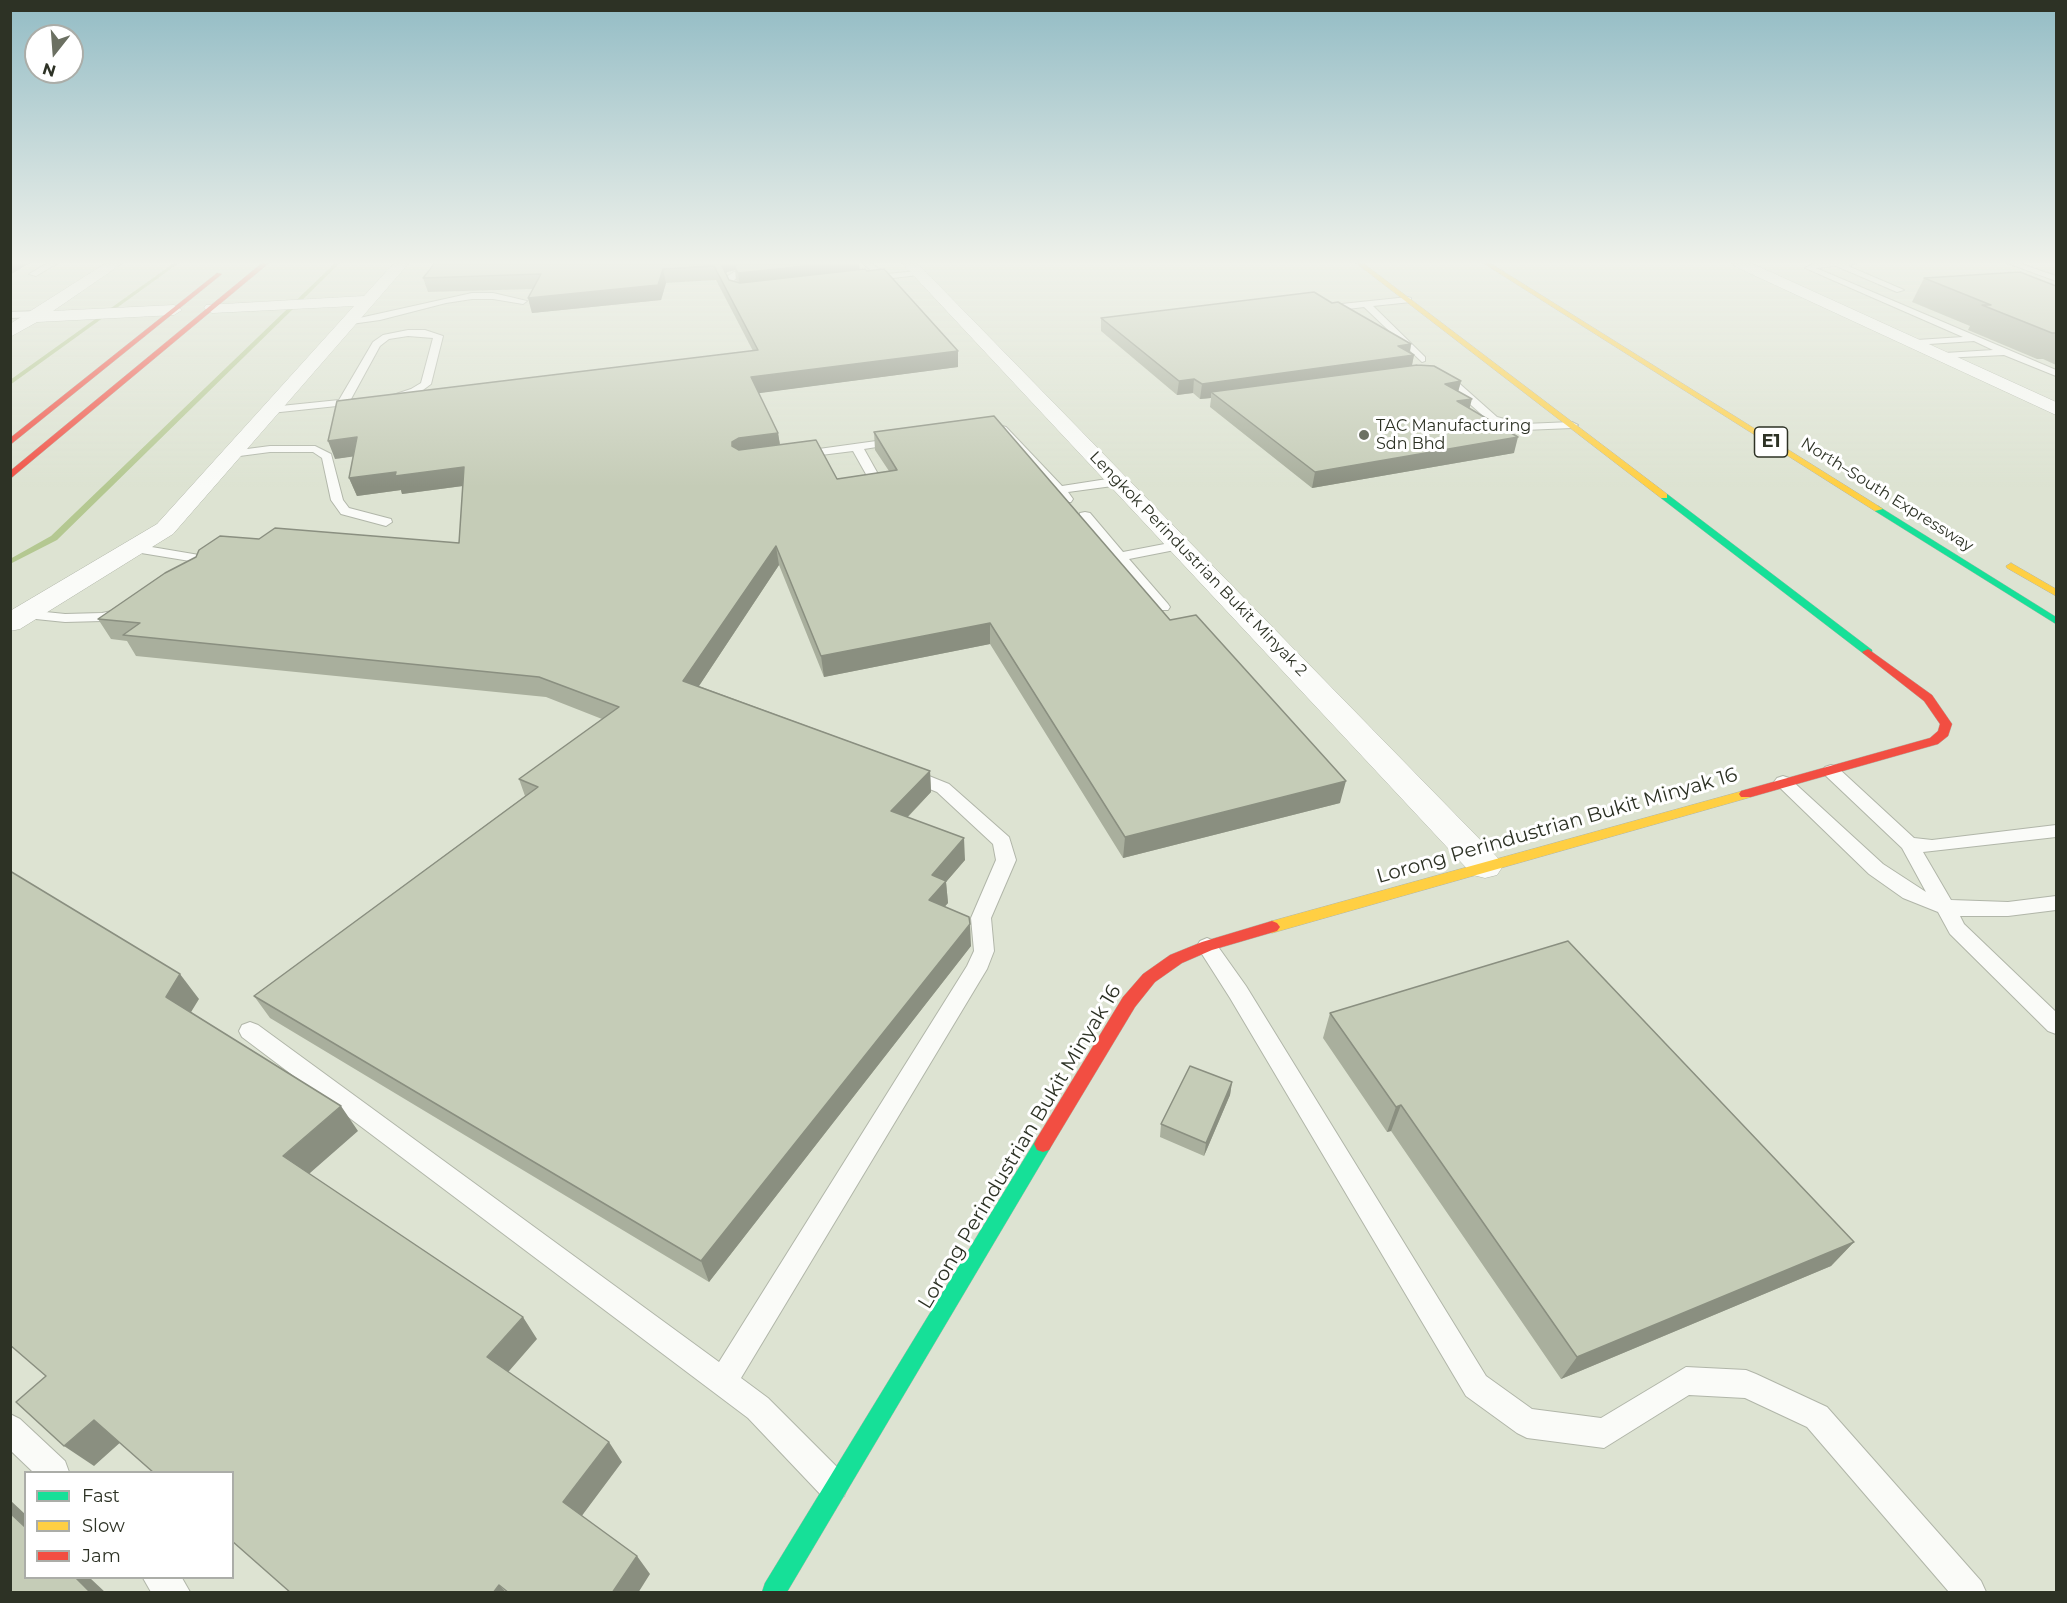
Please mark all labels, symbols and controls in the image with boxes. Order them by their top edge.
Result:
north arrow [24,24,84,84]
text: N [40,59,58,81]
place label: TAC Manufacturing Sdn Bhd [1376,416,1531,454]
road number: E1 [1754,427,1788,457]
marker: TAC Manufacturing Sdn Bhd [1357,428,1371,442]
street label: North–South Expressway [1797,434,1977,556]
street label: Lengkok Perindustrian Bukit Minyak 2 [1085,448,1311,680]
street label: Lorong Perindustrian Bukit Minyak 16 [1374,763,1740,889]
street label: Lorong Perindustrian Bukit Minyak 16 [913,980,1127,1314]
legend [24,1471,234,1579]
text: Fast [82,1485,120,1507]
text: Slow [82,1515,125,1537]
text: Jam [82,1545,121,1567]

